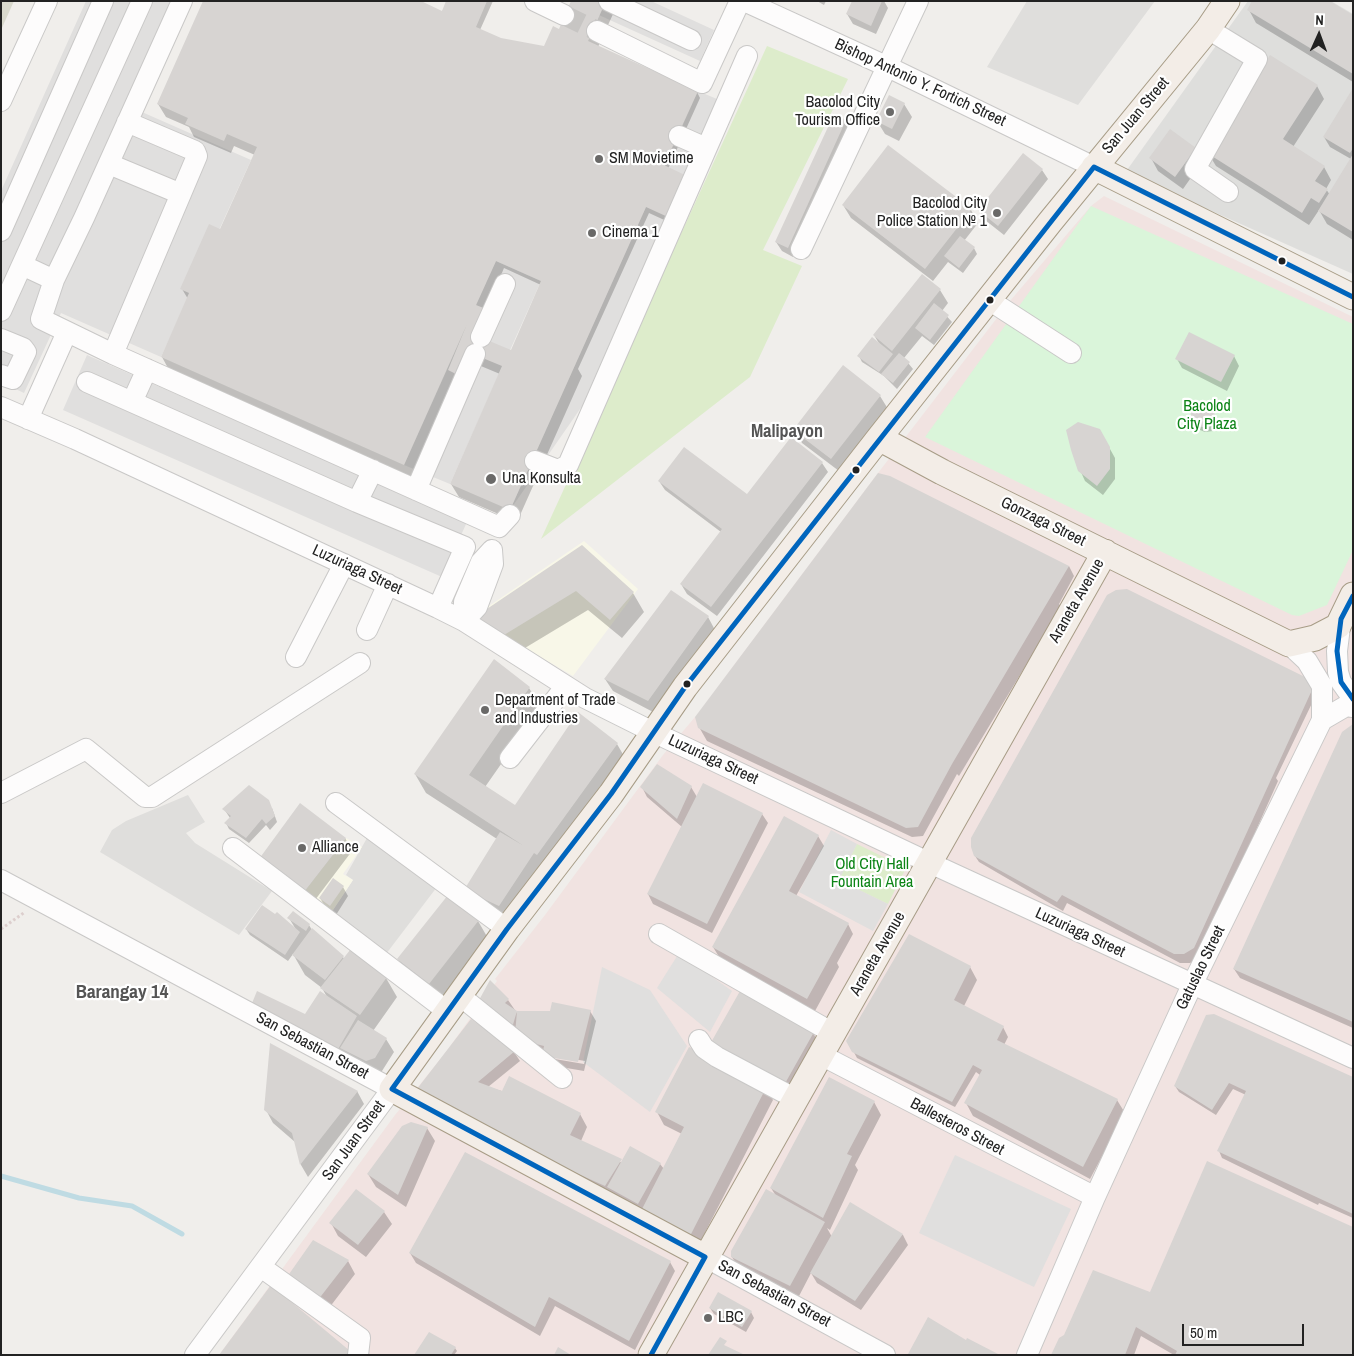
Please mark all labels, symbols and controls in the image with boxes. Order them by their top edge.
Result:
north arrow [1294,10,1344,60]
text: N [1315,11,1324,29]
street label: Bishop Antonio Y. Fortich Street [831,35,1009,131]
street label: San Juan Street [1098,74,1174,158]
place label: Bacolod City Tourism Office [795,93,880,131]
marker: Bacolod City Tourism Office [884,106,896,118]
place label: SM Movietime [609,149,694,169]
marker: SM Movietime [593,153,605,165]
place label: Bacolod City Police Station № 1 [877,194,987,232]
marker: Bacolod City Police Station № 1 [991,207,1003,219]
place label: Cinema 1 [602,223,659,243]
marker: Cinema 1 [586,227,598,239]
unlabelled marker [1277,256,1287,266]
unlabelled marker [985,295,995,305]
park label: Bacolod City Plaza [1177,397,1237,435]
district label: Malipayon [751,421,823,443]
unlabelled marker [851,465,861,475]
place label: Una Konsulta [502,469,581,489]
marker: Una Konsulta [484,472,498,486]
street label: Gonzaga Street [997,493,1089,551]
street label: Luzuriaga Street [309,541,405,599]
street label: Araneta Avenue [1045,556,1109,646]
unlabelled marker [682,679,692,689]
place label: Department of Trade and Industries [495,691,616,729]
marker: Department of Trade and Industries [479,704,491,716]
street label: Luzuriaga Street [665,731,761,789]
place label: Alliance [312,838,359,858]
marker: Alliance [296,842,308,854]
park label: Old City Hall Fountain Area [831,855,913,893]
street label: Luzuriaga Street [1032,904,1128,962]
street label: Araneta Avenue [846,909,910,999]
street label: Gatuslao Street [1172,923,1230,1013]
district label: Barangay 14 [76,982,168,1004]
street label: San Sebastian Street [252,1008,372,1084]
street label: Ballesteros Street [907,1094,1007,1160]
street label: San Juan Street [319,1097,389,1185]
street label: San Sebastian Street [714,1256,834,1332]
place label: LBC [718,1308,744,1328]
marker: LBC [702,1312,714,1324]
scale bar [1184,1314,1306,1346]
text: 50 m [1190,1322,1217,1343]

